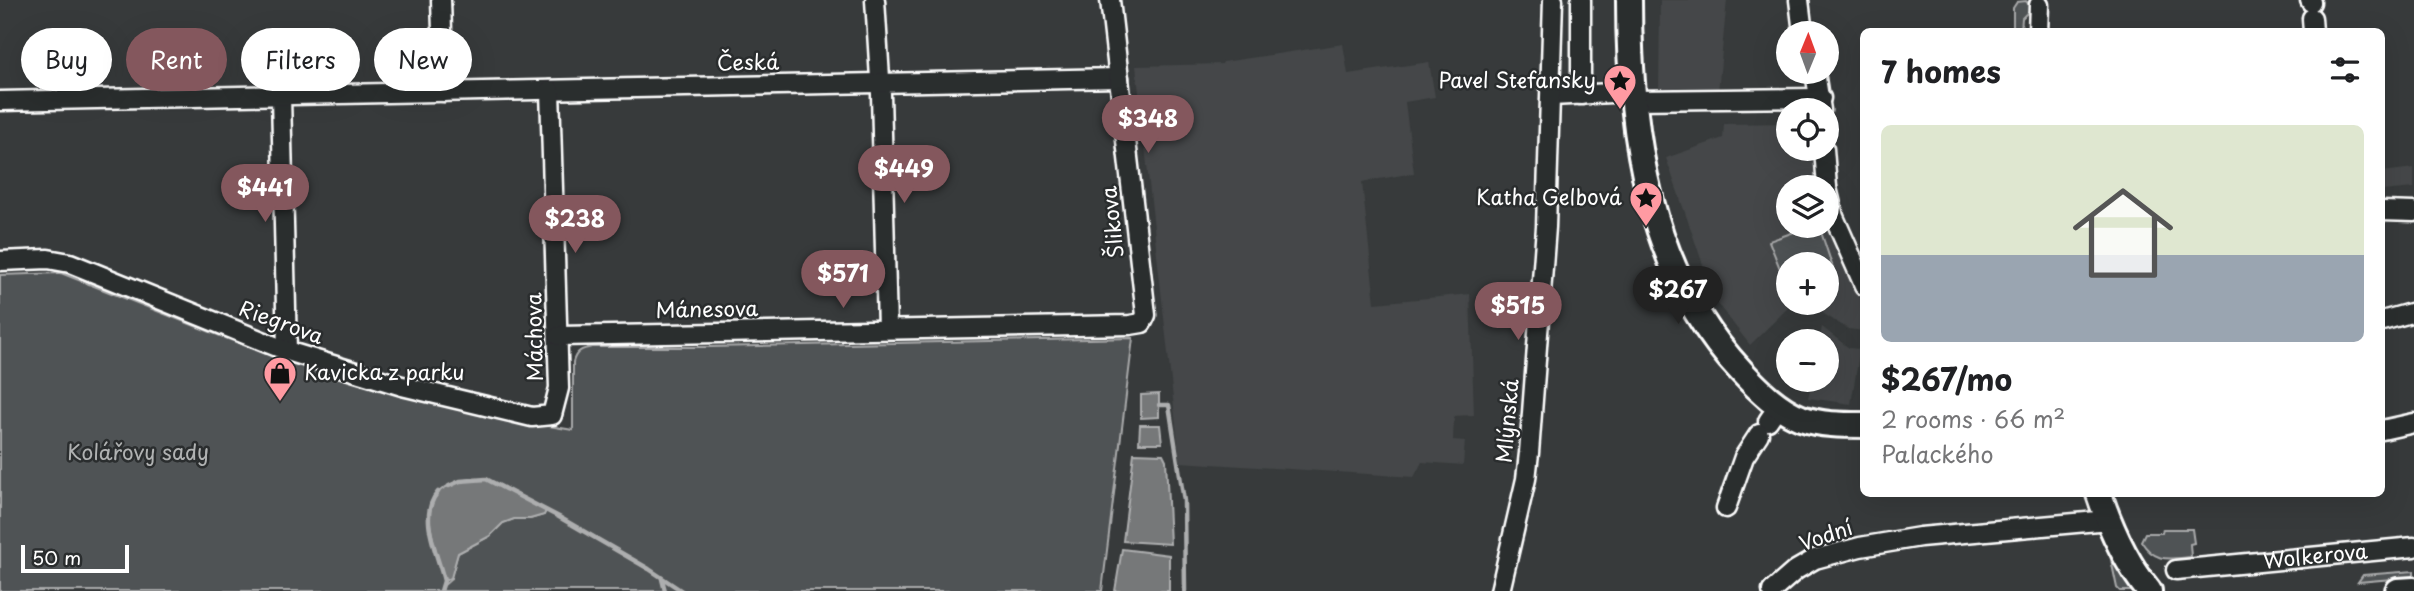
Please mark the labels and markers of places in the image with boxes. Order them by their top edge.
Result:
place icon: Pavel Stefansky [1601,62,1639,111]
place label: Pavel Stefansky [1438,63,1596,95]
pin: $348 [1107,96,1189,155]
pin: $449 [863,146,945,205]
pin: $441 [224,164,306,224]
place icon: Katha Gelbová [1627,179,1665,228]
place label: Katha Gelbová [1476,180,1622,212]
pin: $238 [534,196,616,255]
pin: $571 [802,250,884,310]
pin: $267 [1637,266,1719,326]
pin: $515 [1477,282,1559,342]
shop icon: Kavicka z parku [261,354,299,403]
place label: Kavicka z parku [304,355,465,387]

